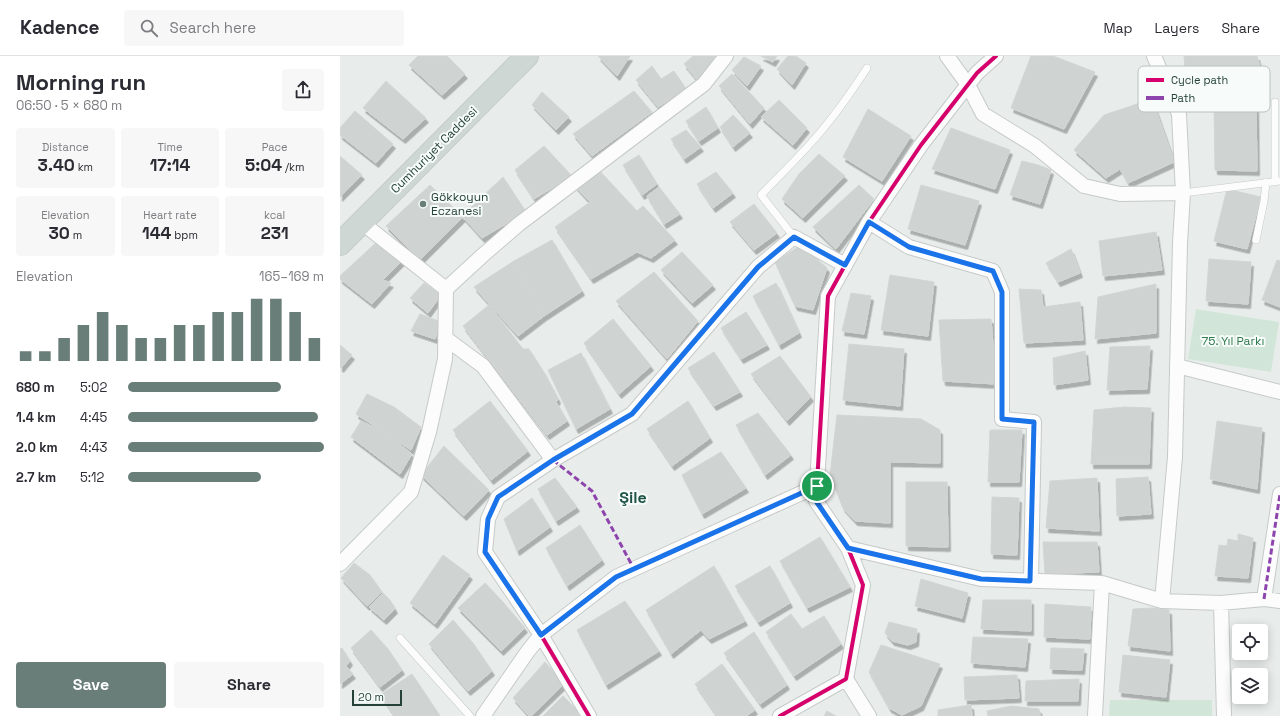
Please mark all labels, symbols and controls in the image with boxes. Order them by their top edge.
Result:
search box [124,10,404,46]
text: Kadence [20,15,100,40]
icon: search [138,17,160,39]
text: Search here [170,18,256,37]
text: Map [1103,19,1133,37]
text: Layers [1155,19,1199,37]
text: Share [1221,19,1260,37]
legend [1138,66,1270,112]
text: Morning run [16,68,146,96]
button: share [282,69,324,111]
text: Cycle path [1171,73,1228,87]
text: Path [1171,91,1195,105]
text: 06:50 · 5 × 680 m [16,97,122,114]
street label: Cumhuriyet Caddesi [387,103,481,197]
text: Distance [42,140,89,154]
text: Time [157,140,183,154]
text: Pace [262,140,288,154]
text: 3.40 [38,154,75,176]
text: 17:14 [150,154,190,176]
text: 5:04 [245,154,282,176]
text: km [75,160,93,174]
text: /km [282,160,304,174]
place label: Gökkoyun Eczanesi [431,189,488,219]
marker: Gökkoyun Eczanesi [418,199,428,209]
text: Elevation [41,208,89,222]
text: Heart rate [143,208,197,222]
text: kcal [264,208,285,222]
text: 30 [49,222,70,244]
text: 144 [142,222,171,244]
text: 231 [261,222,289,244]
text: m [70,228,82,242]
text: bpm [171,228,198,242]
text: Elevation [16,268,73,285]
text: 165–169 m [259,268,324,285]
park label: 75. Yıl Parkı [1202,333,1264,349]
text: 680 m [16,379,55,396]
text: 5:02 [80,379,107,396]
text: 1.4 km [16,409,56,426]
text: 4:45 [80,409,107,426]
text: 2.0 km [16,439,58,456]
text: 4:43 [80,439,107,456]
text: 2.7 km [16,469,56,486]
text: 5:12 [80,469,104,486]
pin [800,469,834,503]
icon: arrive [806,475,828,497]
district label: Şile [619,487,647,508]
map controls [1232,624,1268,704]
button: locate [1232,624,1268,660]
button: Save [16,662,166,708]
button: Share [174,662,324,708]
button: layers [1232,668,1268,704]
scale bar [352,688,402,707]
text: 20 m [358,690,384,704]

